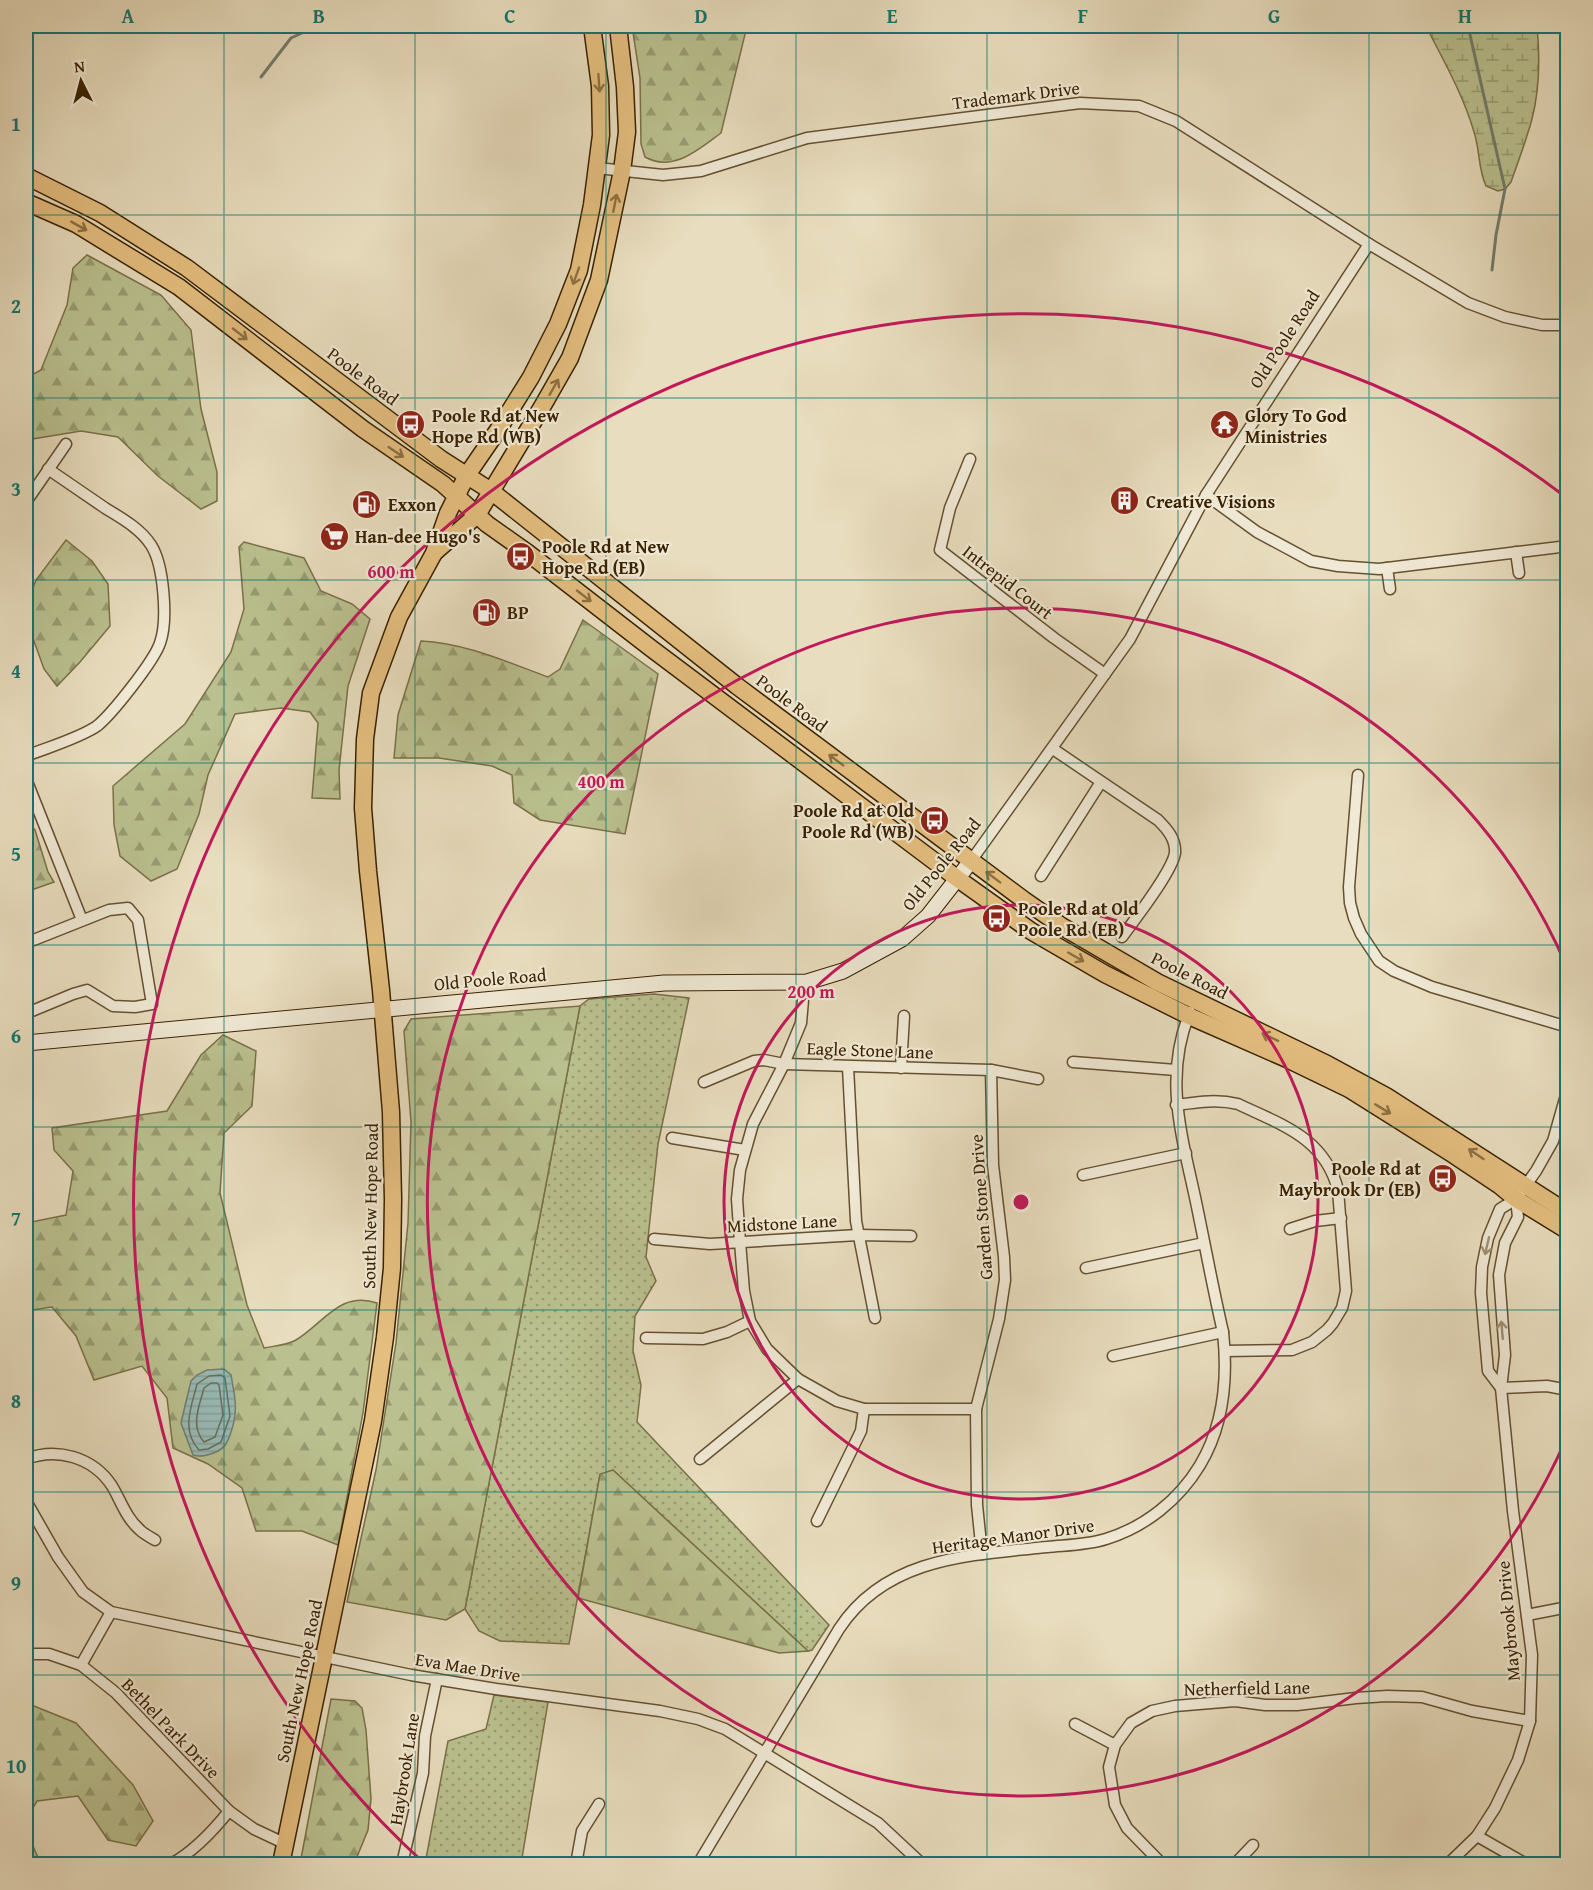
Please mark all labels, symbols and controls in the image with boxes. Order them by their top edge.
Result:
text: A [122,1,135,30]
text: B [313,1,325,30]
text: C [504,1,516,30]
text: D [694,1,708,30]
text: E [887,1,898,30]
text: F [1078,1,1088,30]
text: G [1268,1,1280,30]
text: H [1458,1,1472,30]
north arrow [51,51,111,111]
text: N [73,54,86,79]
one-way arrow [594,73,605,93]
street label: Trademark Drive [951,74,1081,116]
text: 1 [11,109,21,138]
one-way arrow [610,194,622,213]
one-way arrow [69,221,87,232]
one-way arrow [570,266,581,285]
street label: Old Poole Road [1242,284,1326,394]
text: 2 [11,291,21,320]
one-way arrow [232,328,248,341]
street label: Poole Road [322,340,405,412]
one-way arrow [548,379,560,396]
place label: Poole Rd at New Hope Rd (WB) [432,402,559,450]
place label: Glory To God Ministries [1245,402,1348,450]
bus stop icon: Poole Rd at New Hope Rd (WB) [395,409,427,441]
temple icon: Glory To God Ministries [1208,409,1240,441]
one-way arrow [387,446,404,458]
text: 3 [11,474,21,503]
building icon: Creative Visions [1109,485,1141,517]
fuel station icon: Exxon [351,488,383,520]
place label: Creative Visions [1146,488,1275,515]
place label: Exxon [388,491,437,518]
supermarket icon: Han-dee Hugo's [318,520,350,552]
place label: Han-dee Hugo's [355,523,481,550]
place label: Poole Rd at New Hope Rd (EB) [542,533,669,581]
street label: Intrepid Court [957,538,1060,626]
bus stop icon: Poole Rd at New Hope Rd (EB) [505,540,537,572]
text: 600 m [367,558,415,585]
one-way arrow [575,590,591,602]
fuel station icon: BP [470,596,502,628]
place label: BP [507,599,529,626]
text: 4 [11,656,21,685]
street label: Poole Road [751,667,834,739]
one-way arrow [829,754,845,766]
text: 400 m [577,768,625,795]
place label: Poole Rd at Old Poole Rd (WB) [793,797,915,845]
bus stop icon: Poole Rd at Old Poole Rd (WB) [919,804,951,836]
street label: Old Poole Road [895,811,987,916]
text: 5 [11,839,21,868]
one-way arrow [985,871,1001,883]
place label: Poole Rd at Old Poole Rd (EB) [1018,895,1139,943]
bus stop icon: Poole Rd at Old Poole Rd (EB) [981,902,1013,934]
street label: Poole Road [1147,944,1234,1006]
one-way arrow [1068,952,1085,964]
street label: Old Poole Road [433,961,548,997]
text: 200 m [787,978,835,1005]
text: 6 [11,1021,21,1050]
one-way arrow [1262,1030,1280,1042]
street label: Eagle Stone Lane [806,1034,934,1066]
one-way arrow [1374,1103,1391,1116]
street label: South New Hope Road [355,1122,385,1289]
street label: Garden Stone Drive [962,1133,1000,1281]
one-way arrow [1468,1148,1484,1160]
place label: Poole Rd at Maybrook Dr (EB) [1279,1155,1421,1203]
bus stop icon: Poole Rd at Maybrook Dr (EB) [1426,1162,1458,1194]
centre of rings [1011,1192,1031,1212]
text: 7 [11,1203,21,1232]
street label: Midstone Lane [726,1207,838,1239]
one-way arrow [1480,1237,1492,1256]
one-way arrow [1496,1320,1507,1340]
text: 8 [11,1386,21,1415]
street label: Heritage Manor Drive [930,1511,1096,1561]
street label: Maybrook Drive [1489,1560,1527,1682]
text: 9 [11,1568,21,1597]
street label: South New Hope Road [269,1597,330,1765]
street label: Eva Mae Drive [413,1645,523,1689]
street label: Bethel Park Drive [116,1671,226,1785]
street label: Netherfield Lane [1184,1673,1310,1703]
street label: Haybrook Lane [382,1711,426,1827]
text: 10 [6,1751,26,1780]

